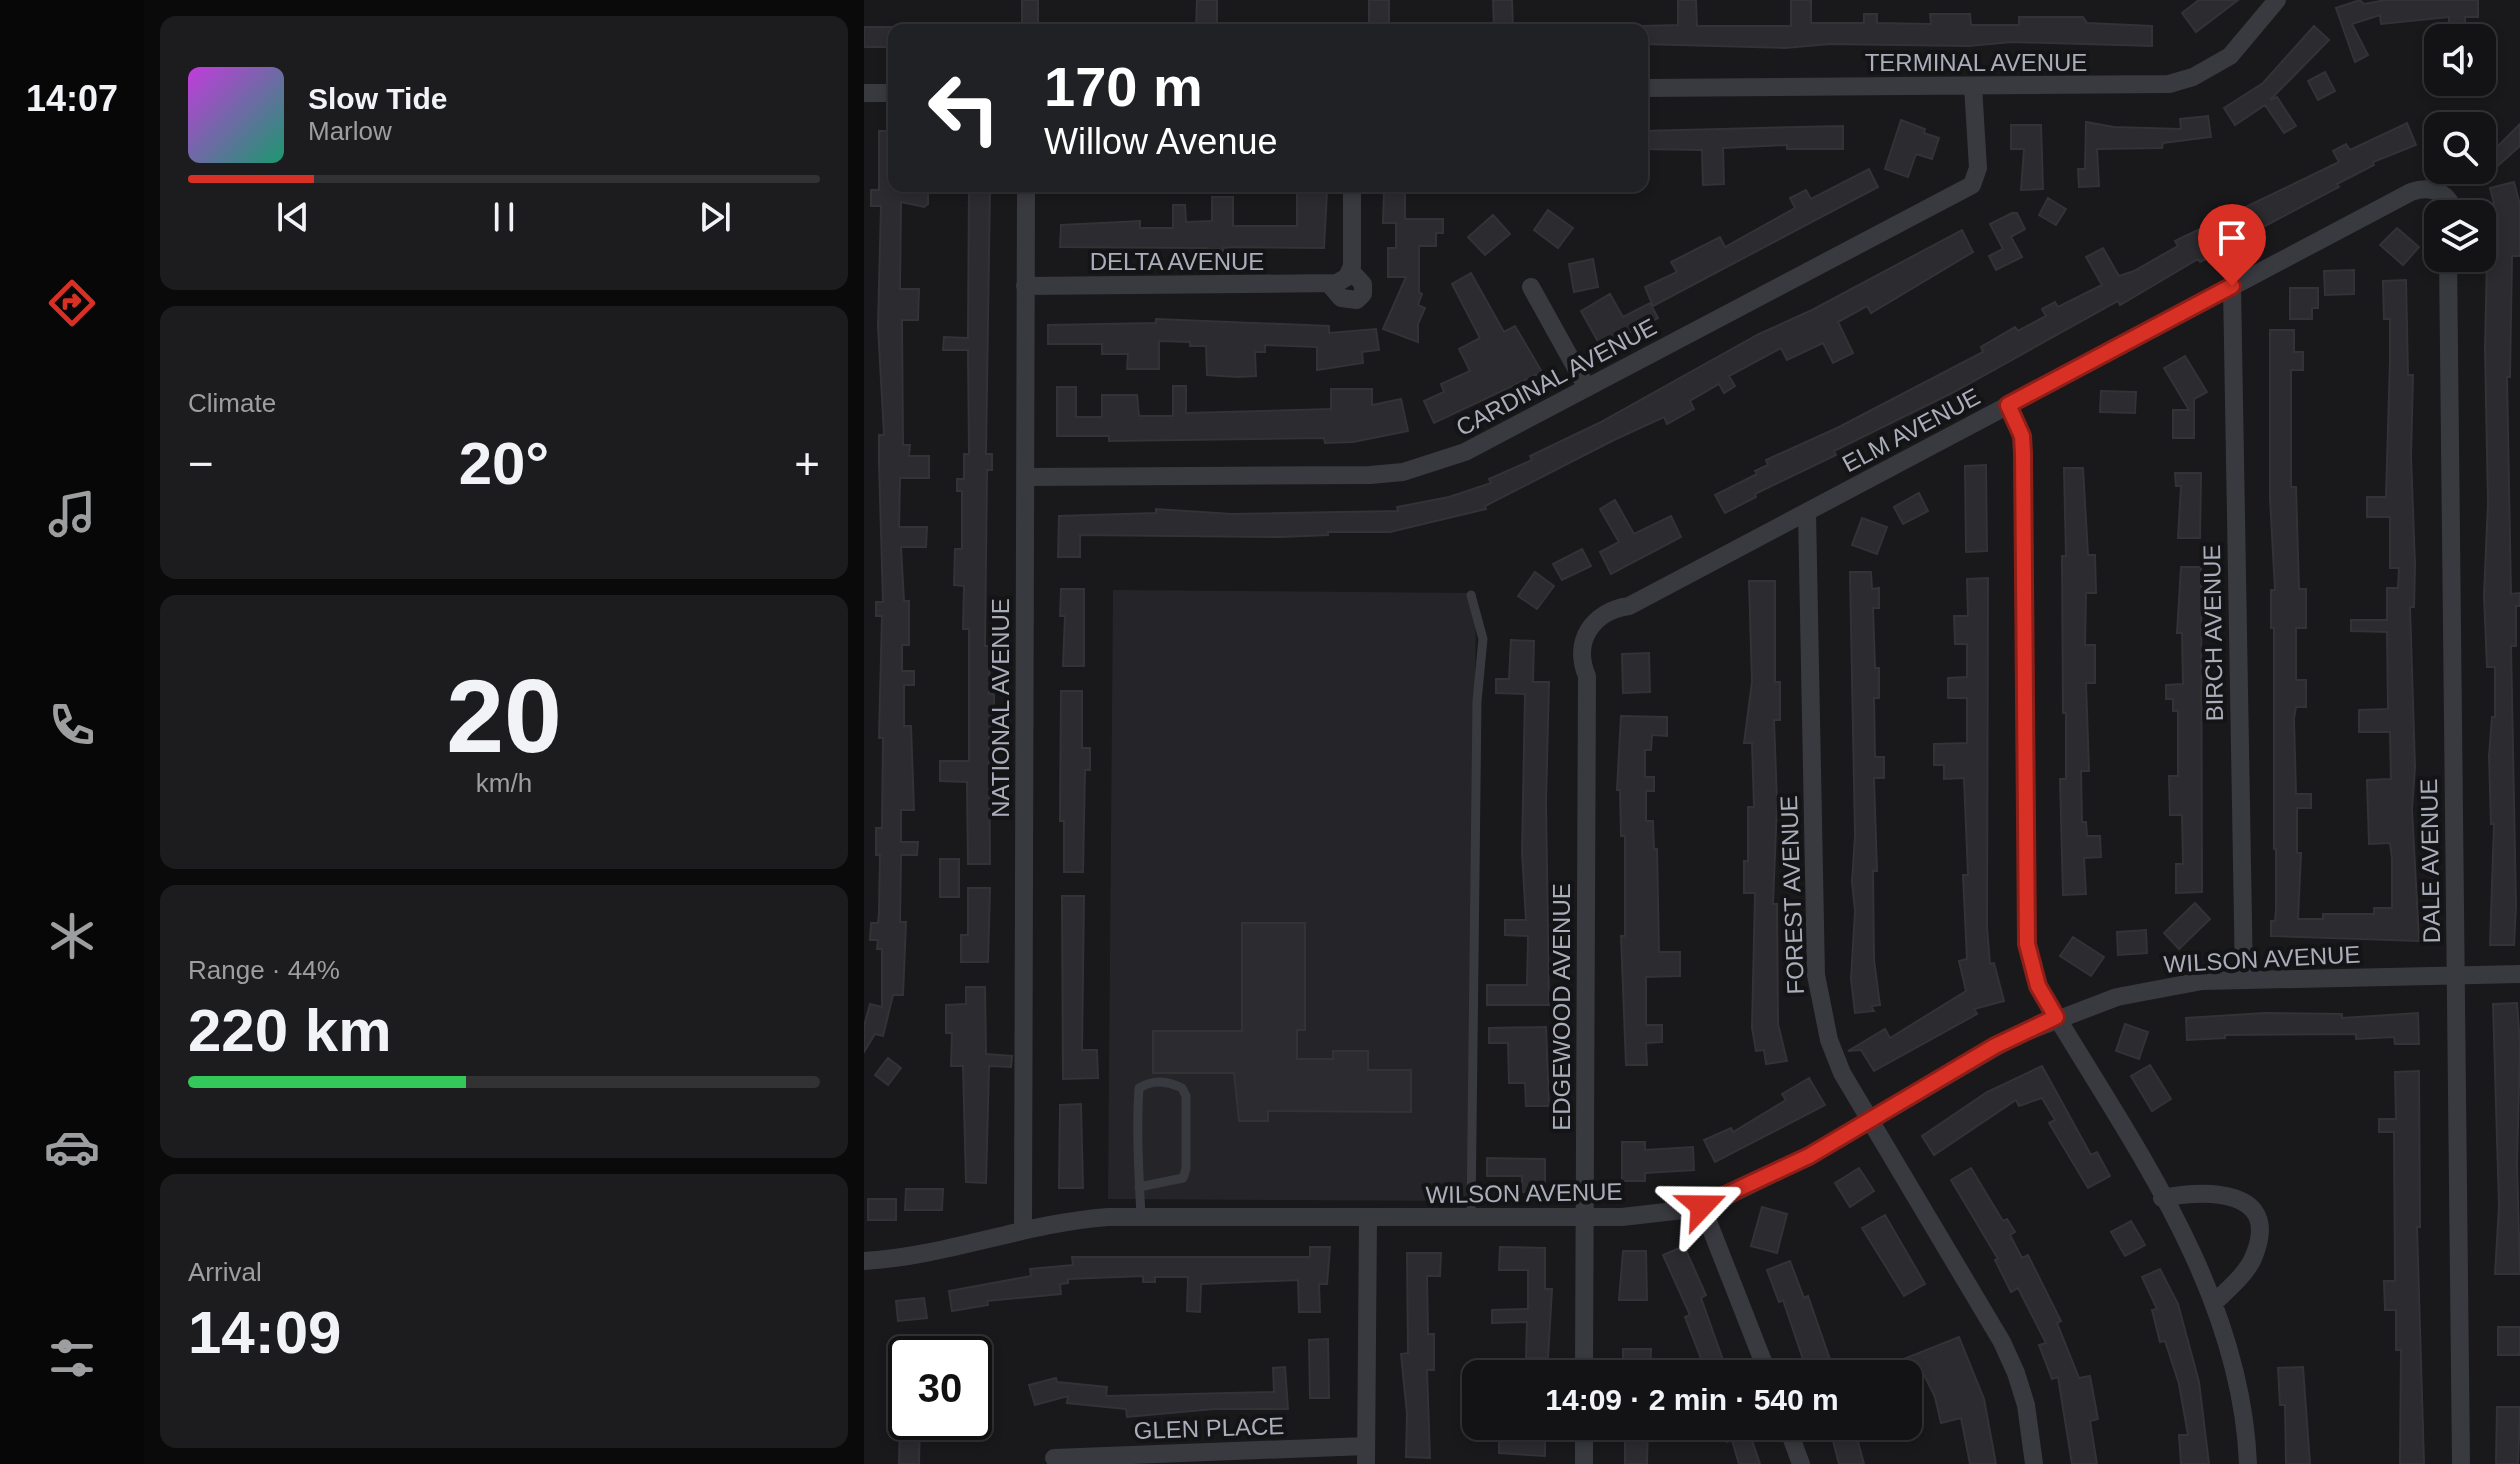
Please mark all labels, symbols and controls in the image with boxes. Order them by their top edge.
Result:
map controls [2424,24,2496,272]
button: sound [2424,24,2496,96]
street label: TERMINAL AVENUE [1865,49,2087,76]
text: 170 m [1044,55,1203,118]
icon: left [912,56,1016,160]
text: 14:07 [26,78,118,119]
text: Slow Tide [308,82,447,115]
button: search [2424,112,2496,184]
text: Marlow [308,116,392,146]
text: Willow Avenue [1044,121,1277,162]
icon: previous [271,195,315,239]
icon: pause [482,195,526,239]
icon: next [693,195,737,239]
button: layers [2424,200,2496,272]
pin [2198,204,2266,286]
icon: arrive [2210,216,2254,260]
street label: DELTA AVENUE [1090,248,1264,275]
icon: directions [44,275,100,331]
street label: CARDINAL AVENUE [1451,313,1661,441]
street label: ELM AVENUE [1838,382,1984,478]
text: Climate [188,388,276,418]
text: 20° [459,430,549,497]
text: − [188,439,214,488]
text: + [794,439,820,488]
icon: music [44,486,100,542]
street label: BIRCH AVENUE [2198,544,2228,722]
street label: NATIONAL AVENUE [987,598,1014,818]
text: 20 [446,658,562,774]
icon: phone [44,697,100,753]
text: km/h [476,768,532,798]
street label: DALE AVENUE [2415,778,2445,944]
street label: FOREST AVENUE [1775,795,1809,995]
street label: EDGEWOOD AVENUE [1548,883,1575,1131]
icon: climate [44,908,100,964]
street label: WILSON AVENUE [2163,940,2361,978]
text: Range · 44% [188,955,340,985]
text: 220 km [188,997,392,1064]
icon: car [44,1119,100,1175]
position arrow [1660,1164,1744,1248]
street label: WILSON AVENUE [1425,1178,1623,1208]
text: Arrival [188,1257,262,1287]
text: 14:09 [188,1299,341,1366]
icon: filters [44,1330,100,1386]
speed limit sign: 30 [888,1336,992,1440]
text: 14:09 · 2 min · 540 m [1545,1383,1839,1416]
street label: GLEN PLACE [1133,1412,1285,1444]

